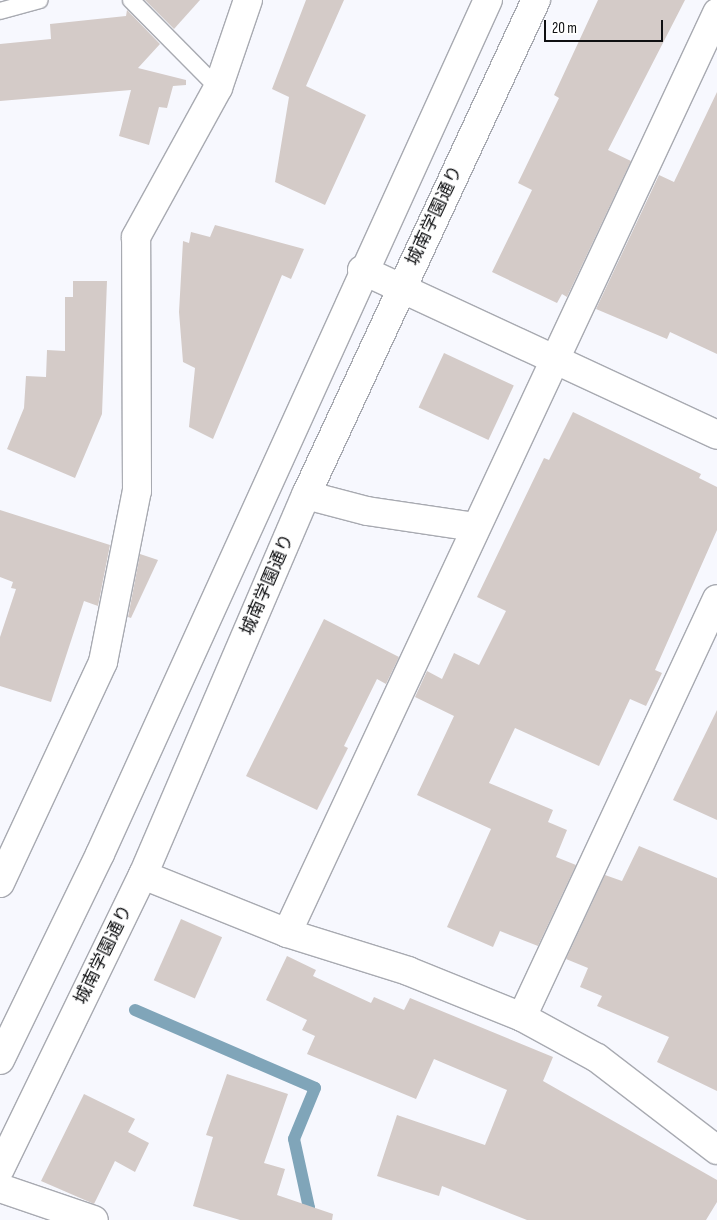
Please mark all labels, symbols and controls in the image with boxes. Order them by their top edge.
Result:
scale bar [547,10,666,42]
text: 20 m [552,19,577,38]
street label: 城南学園通り [402,162,468,270]
street label: 城南学園通り [237,531,299,639]
street label: 城南学園通り [71,902,137,1008]

